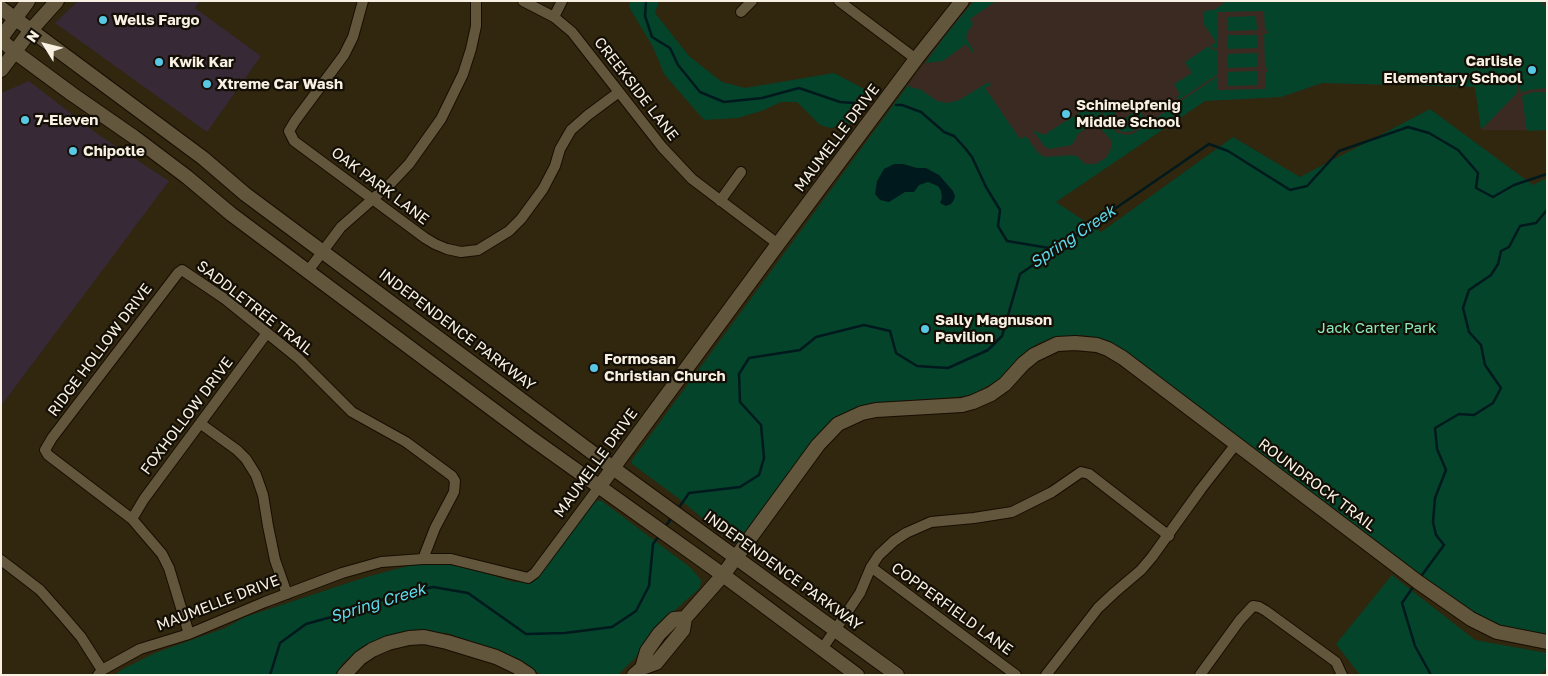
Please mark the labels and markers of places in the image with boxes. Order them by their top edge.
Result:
place label: Wells Fargo [113,11,199,29]
marker: Wells Fargo [97,14,109,26]
place label: Carlisle Elementary School [1383,52,1522,87]
place label: Kwik Kar [169,53,234,71]
marker: Kwik Kar [153,56,165,68]
marker: Carlisle Elementary School [1526,64,1538,76]
place label: Xtreme Car Wash [217,75,343,93]
marker: Xtreme Car Wash [201,78,213,90]
place label: Schimelpfenig Middle School [1076,96,1181,131]
marker: Schimelpfenig Middle School [1060,108,1072,120]
place label: 7-Eleven [35,111,98,129]
marker: 7-Eleven [19,114,31,126]
place label: Chipotle [83,142,145,160]
marker: Chipotle [67,145,79,157]
place label: Sally Magnuson Pavilion [935,311,1052,346]
marker: Sally Magnuson Pavilion [919,323,931,335]
place label: Formosan Christian Church [604,350,726,385]
marker: Formosan Christian Church [588,362,600,374]

